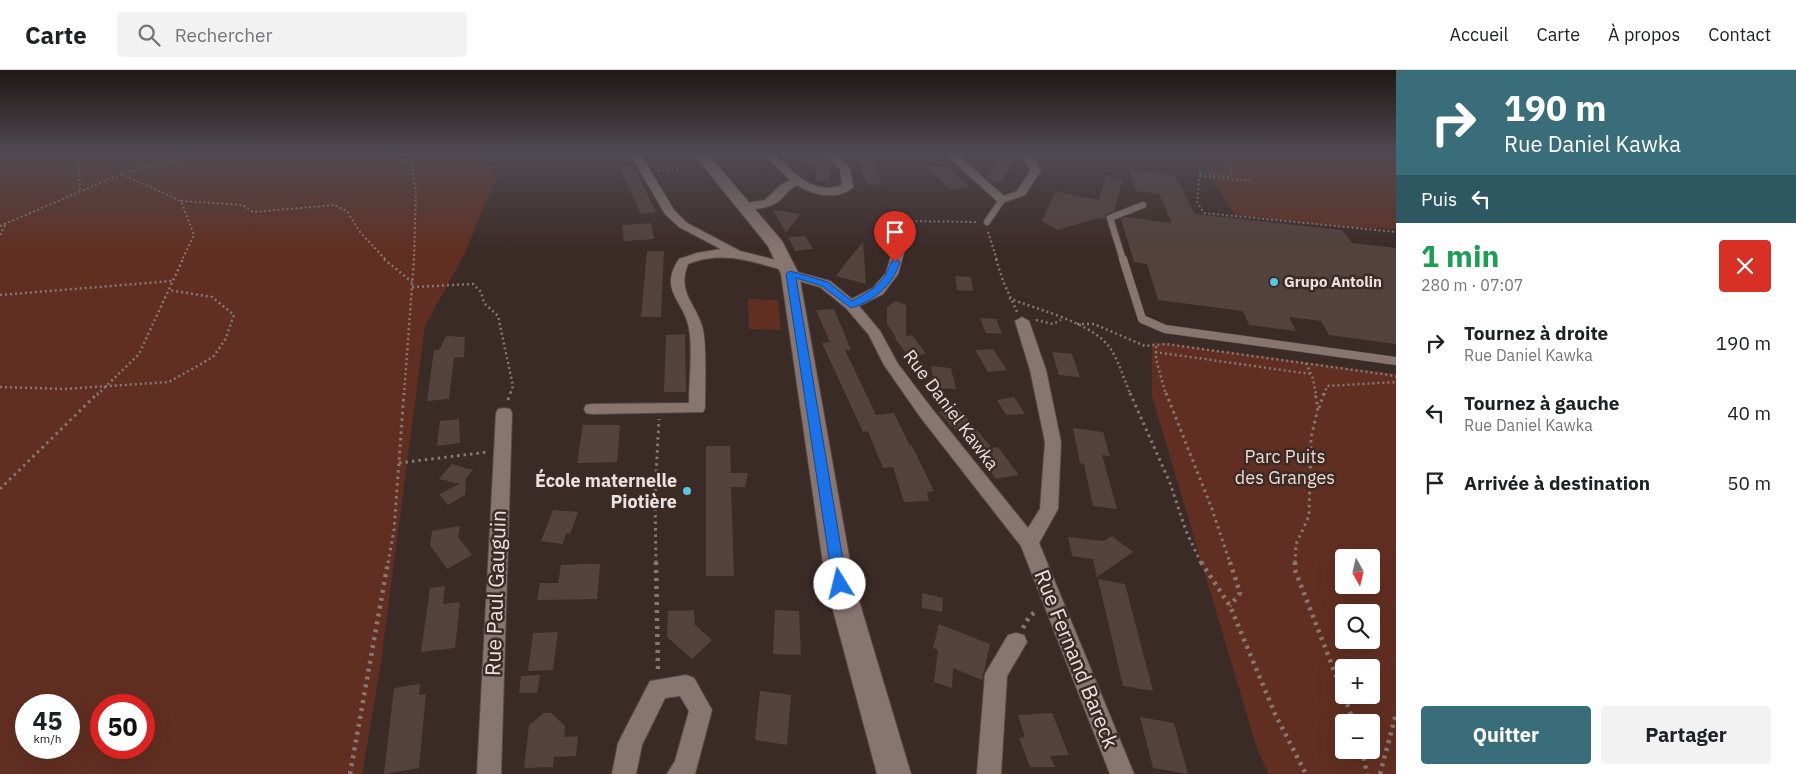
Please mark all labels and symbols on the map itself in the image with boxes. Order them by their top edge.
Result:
pin [874,211,916,262]
place label: Grupo Antolin [1284,272,1382,291]
marker: Grupo Antolin [1268,276,1280,288]
street label: Rue Daniel Kawka [899,345,1004,475]
park label: Parc Puits des Granges [1235,445,1335,489]
place label: École maternelle Piotière [535,468,677,513]
marker: École maternelle Piotière [681,485,693,497]
street label: Rue Paul Gauguin [478,510,512,676]
north arrow [1335,549,1380,594]
position arrow [813,557,865,609]
street label: Rue Fernand Bareck [1028,565,1126,752]
speed limit sign: 50 [90,694,155,759]

